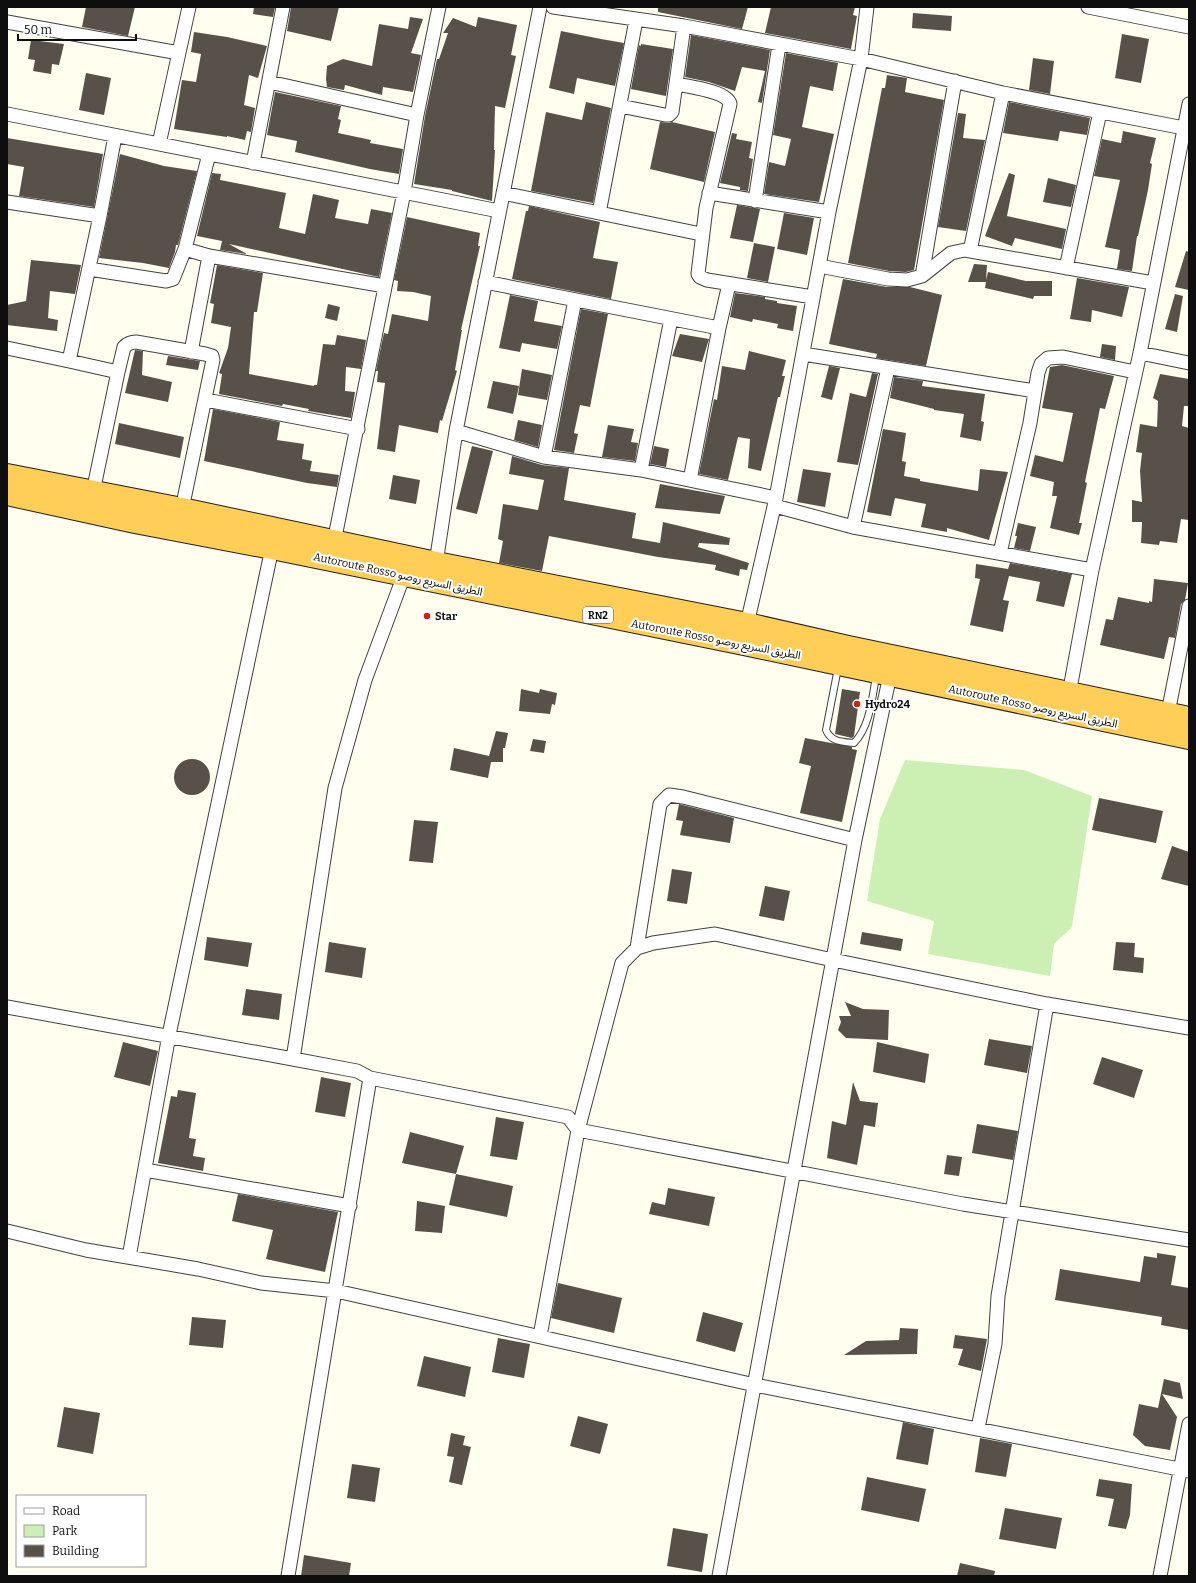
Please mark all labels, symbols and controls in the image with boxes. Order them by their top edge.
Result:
scale bar [18,16,136,42]
text: 50 m [24,23,53,37]
street label: Autoroute Rosso الطريق السريع روصو [312,550,484,600]
road number: RN2 [583,607,613,623]
place label: Star [435,610,458,623]
marker: Star [422,611,432,621]
street label: Autoroute Rosso الطريق السريع روصو [630,617,802,663]
street label: Autoroute Rosso الطريق السريع روصو [947,682,1119,732]
place label: Hydro24 [865,698,911,711]
marker: Hydro24 [852,699,862,709]
legend [16,1495,146,1567]
text: Road [52,1504,80,1518]
text: Park [52,1524,78,1538]
text: Building [52,1544,99,1558]

